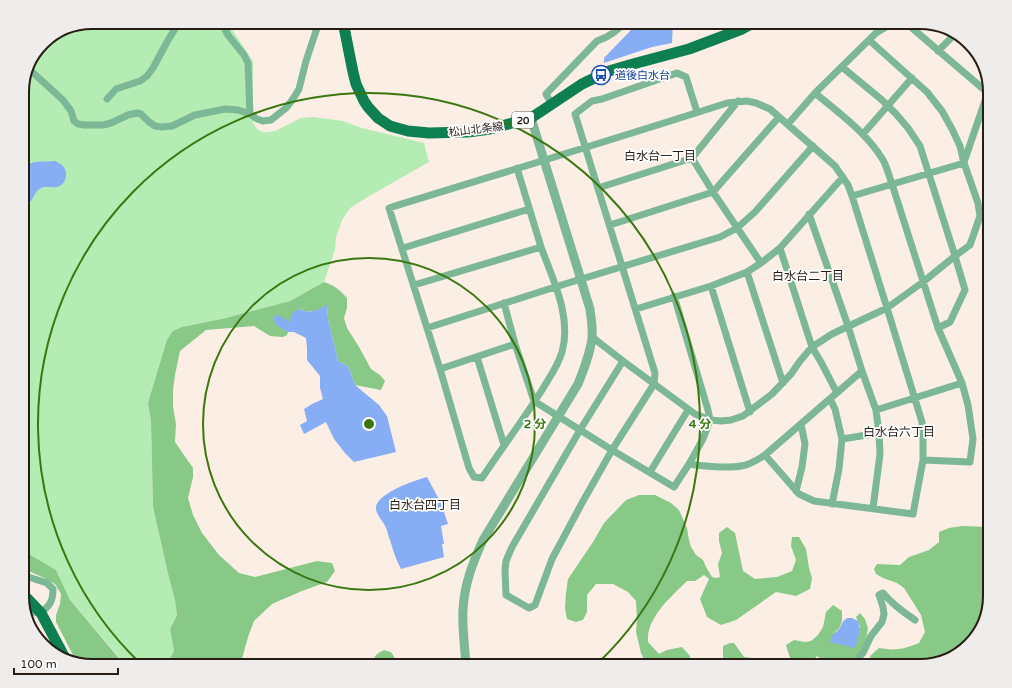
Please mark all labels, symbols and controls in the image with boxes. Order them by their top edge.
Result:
bus stop icon: 道後白水台 [590,64,612,86]
place label: 道後白水台 [615,69,670,82]
road number: 20 [512,112,534,128]
street label: 松山北条線 [448,120,504,139]
district label: 白水台一丁目 [624,149,696,163]
district label: 白水台二丁目 [772,269,844,283]
centre of rings [362,417,376,431]
text: 2 分 [524,417,546,431]
text: 4 分 [689,417,711,431]
district label: 白水台六丁目 [863,425,935,439]
district label: 白水台四丁目 [389,498,461,512]
scale bar [14,650,118,676]
text: 100 m [20,657,57,671]

